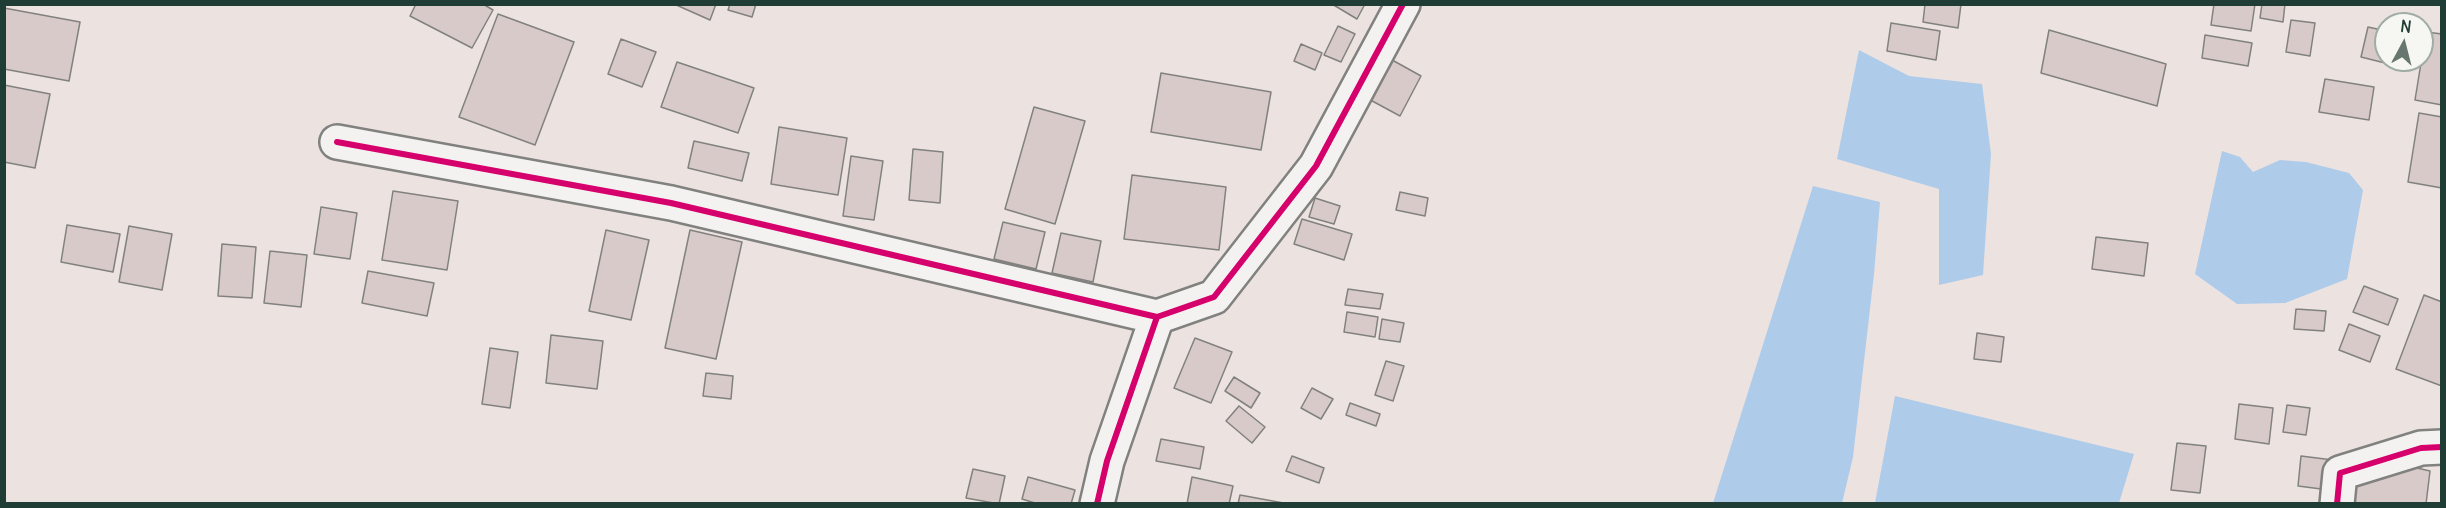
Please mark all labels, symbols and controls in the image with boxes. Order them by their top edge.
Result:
north arrow [2374,12,2434,72]
text: N [2399,16,2413,37]

